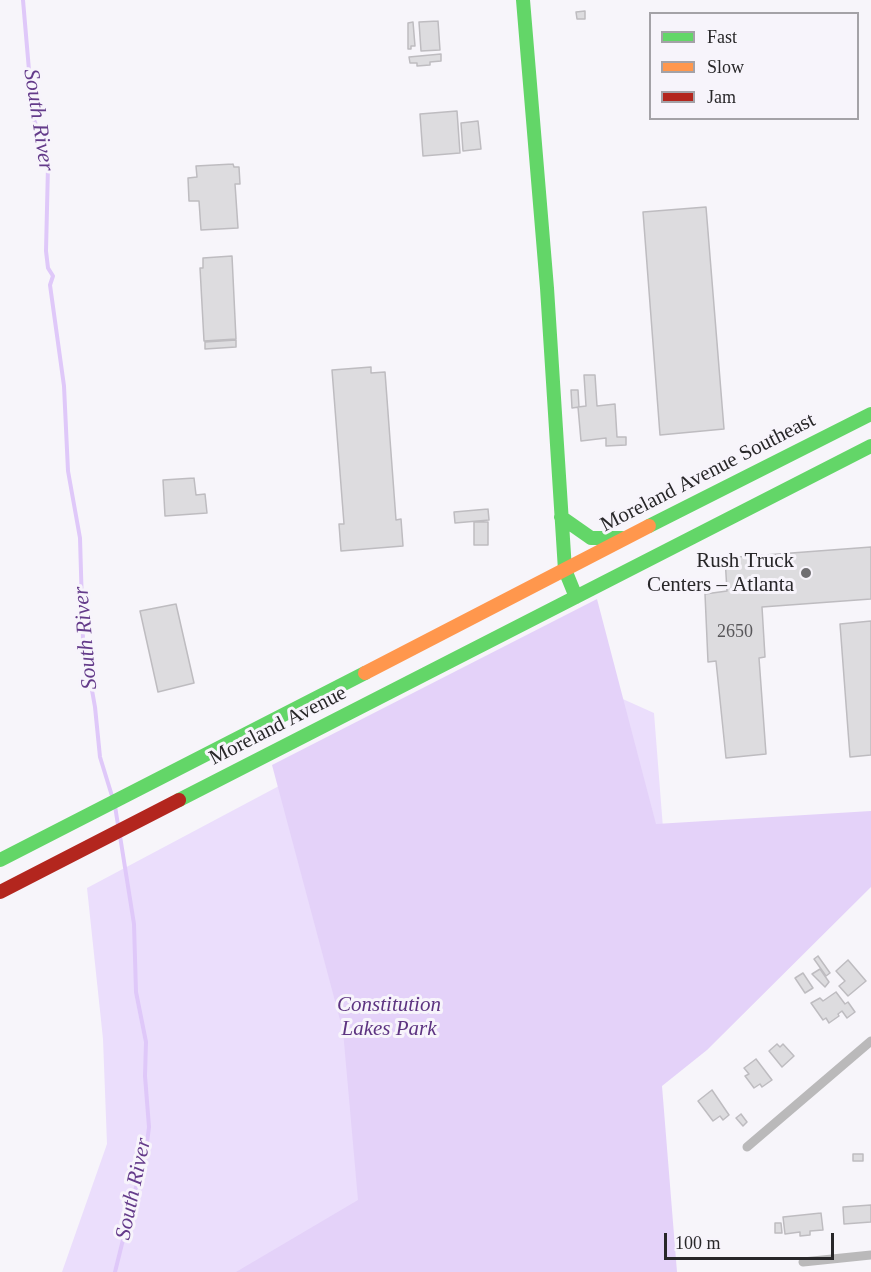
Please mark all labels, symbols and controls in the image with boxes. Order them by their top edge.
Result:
legend [649,12,859,120]
text: Fast [707,27,737,47]
text: Slow [707,57,744,77]
water label: South River [17,67,59,173]
text: Jam [707,87,736,107]
street label: Moreland Avenue Southeast [596,408,820,538]
place label: Rush Truck Centers – Atlanta [647,548,794,598]
marker: Rush Truck Centers – Atlanta [799,566,813,580]
water label: South River [68,585,104,691]
house number: 2650 [717,621,753,643]
street label: Moreland Avenue [205,681,351,771]
park label: Constitution Lakes Park [337,992,441,1042]
water label: South River [110,1136,158,1242]
scale bar [667,1221,836,1259]
text: 100 m [675,1233,721,1253]

